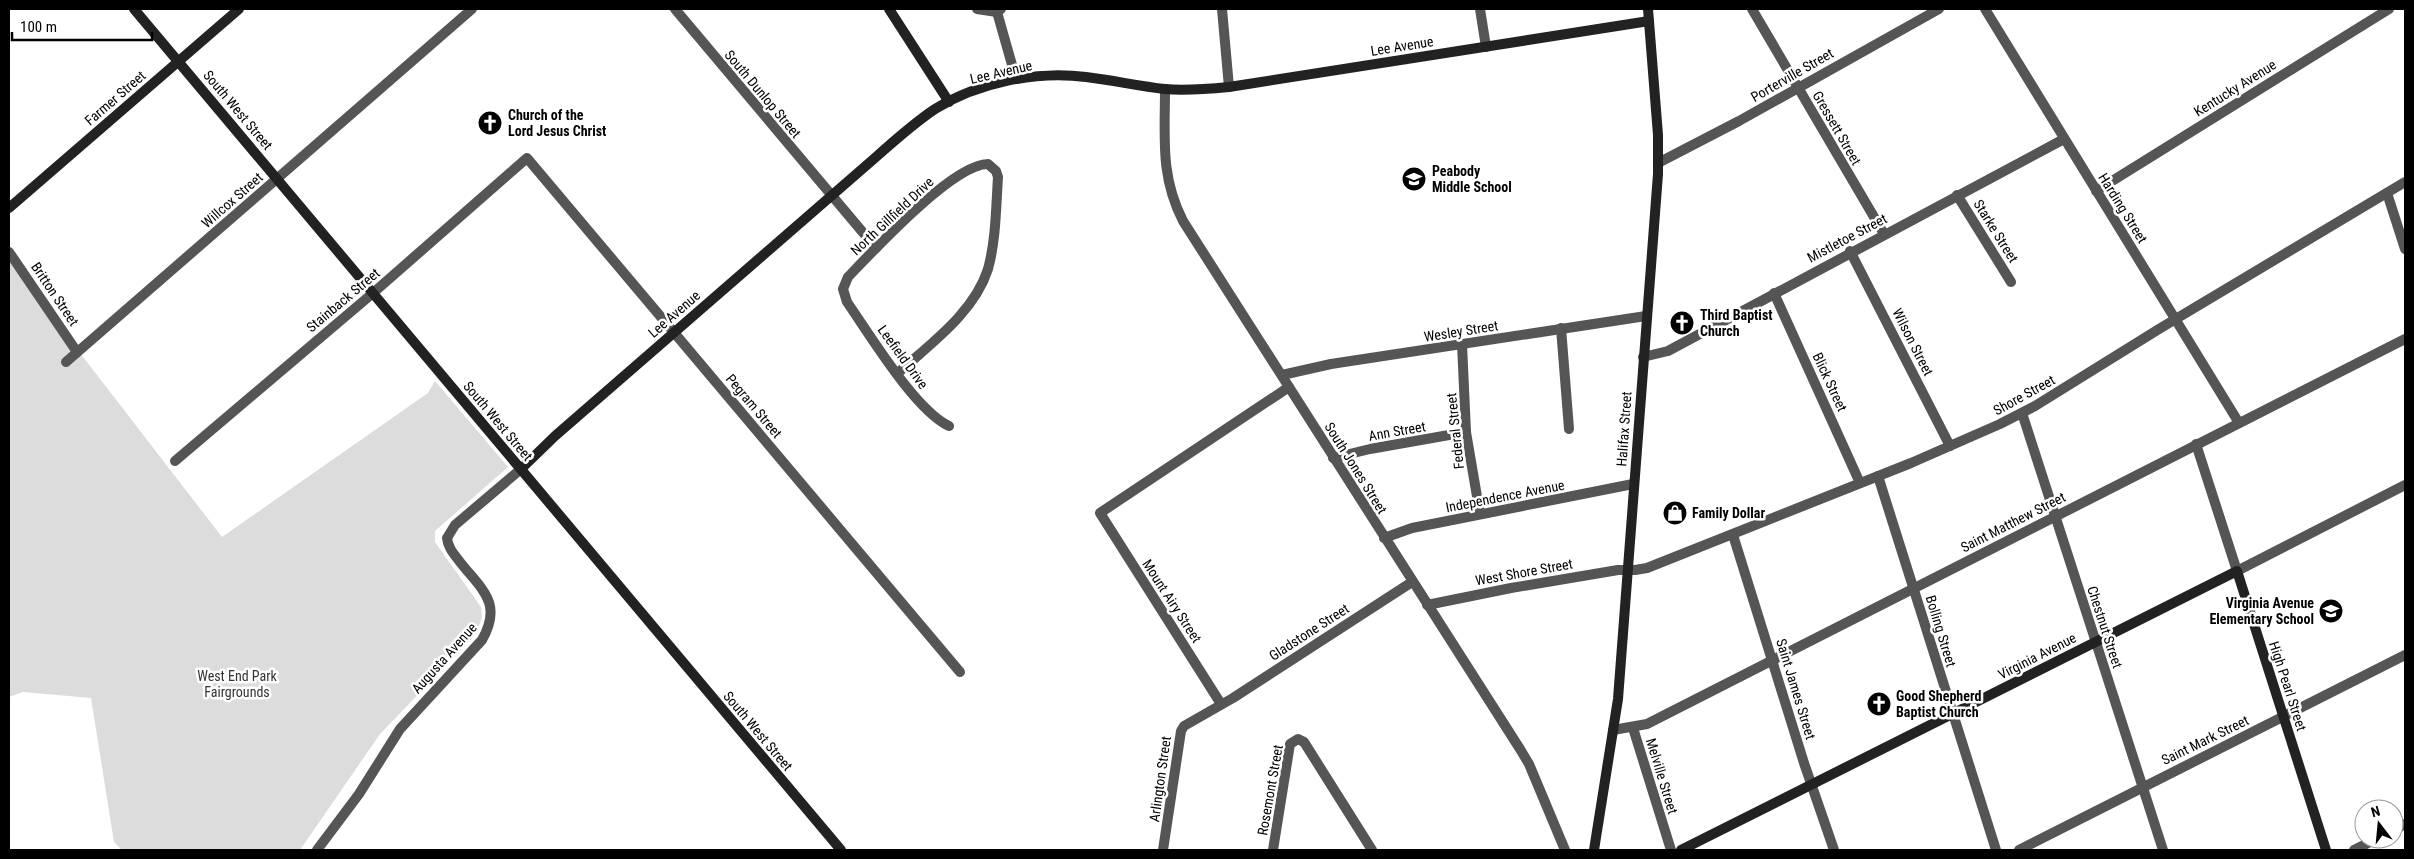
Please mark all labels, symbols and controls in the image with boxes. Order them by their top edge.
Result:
scale bar [12,10,152,42]
text: 100 m [20,18,57,36]
street label: Lee Avenue [1369,33,1435,59]
street label: Porterville Street [1748,45,1836,105]
street label: South Dunlop Street [722,47,804,141]
street label: Kentucky Avenue [2191,56,2279,120]
street label: Lee Avenue [968,57,1034,87]
street label: Farmer Street [81,67,149,129]
street label: South West Street [200,67,276,153]
street label: Gressett Street [1809,88,1865,168]
place label: Church of the Lord Jesus Christ [508,107,606,139]
church icon: Church of the Lord Jesus Christ [477,110,503,136]
place label: Peabody Middle School [1432,163,1512,195]
school or university icon: Peabody Middle School [1401,166,1427,192]
street label: Willcox Street [198,169,266,231]
street label: Harding Street [2095,170,2151,246]
street label: North Gillfield Drive [847,173,937,258]
street label: Starke Street [1970,197,2022,265]
street label: Mistletoe Street [1805,210,1889,266]
street label: Britton Street [28,259,82,329]
street label: Stainback Street [303,265,383,335]
street label: Lee Avenue [645,287,703,341]
street label: Wilson Street [1889,306,1937,378]
place label: Third Baptist Church [1700,307,1773,339]
church icon: Third Baptist Church [1669,310,1695,336]
street label: Wesley Street [1423,317,1499,345]
street label: Leefield Drive [875,322,932,392]
street label: Blick Street [1809,350,1851,414]
street label: Pegram Street [723,371,785,441]
street label: Shore Street [1990,372,2058,418]
street label: South West Street [460,378,536,464]
street label: Halifax Street [1613,391,1635,467]
street label: Federal Street [1443,392,1467,470]
street label: Ann Street [1367,418,1427,444]
street label: South Jones Street [1321,419,1391,517]
street label: Independence Avenue [1444,477,1566,515]
street label: Saint Matthew Street [1958,489,2068,555]
shop icon: Family Dollar [1662,500,1688,526]
place label: Family Dollar [1692,505,1765,521]
street label: Mount Airy Street [1139,556,1205,646]
street label: West Shore Street [1474,556,1574,588]
street label: Chestnut Street [2084,584,2126,670]
street label: Bolling Street [1923,593,1959,669]
place label: Virginia Avenue Elementary School [2209,595,2314,627]
school or university icon: Virginia Avenue Elementary School [2318,598,2344,624]
street label: Gladstone Street [1266,600,1352,664]
street label: Augusta Avenue [408,619,480,696]
street label: Virginia Avenue [1995,629,2079,683]
street label: Saint James Street [1773,637,1819,741]
street label: High Pearl Street [2266,639,2310,733]
park label: West End Park Fairgrounds [197,668,277,700]
street label: South West Street [720,688,796,774]
place label: Good Shepherd Baptist Church [1896,688,1981,720]
church icon: Good Shepherd Baptist Church [1866,691,1892,717]
street label: Saint Mark Street [2159,712,2251,768]
street label: Arlington Street [1146,735,1174,823]
street label: Melville Street [1643,736,1681,816]
street label: Rosemont Street [1254,743,1286,837]
north arrow [2354,799,2404,849]
text: N [2369,803,2382,820]

